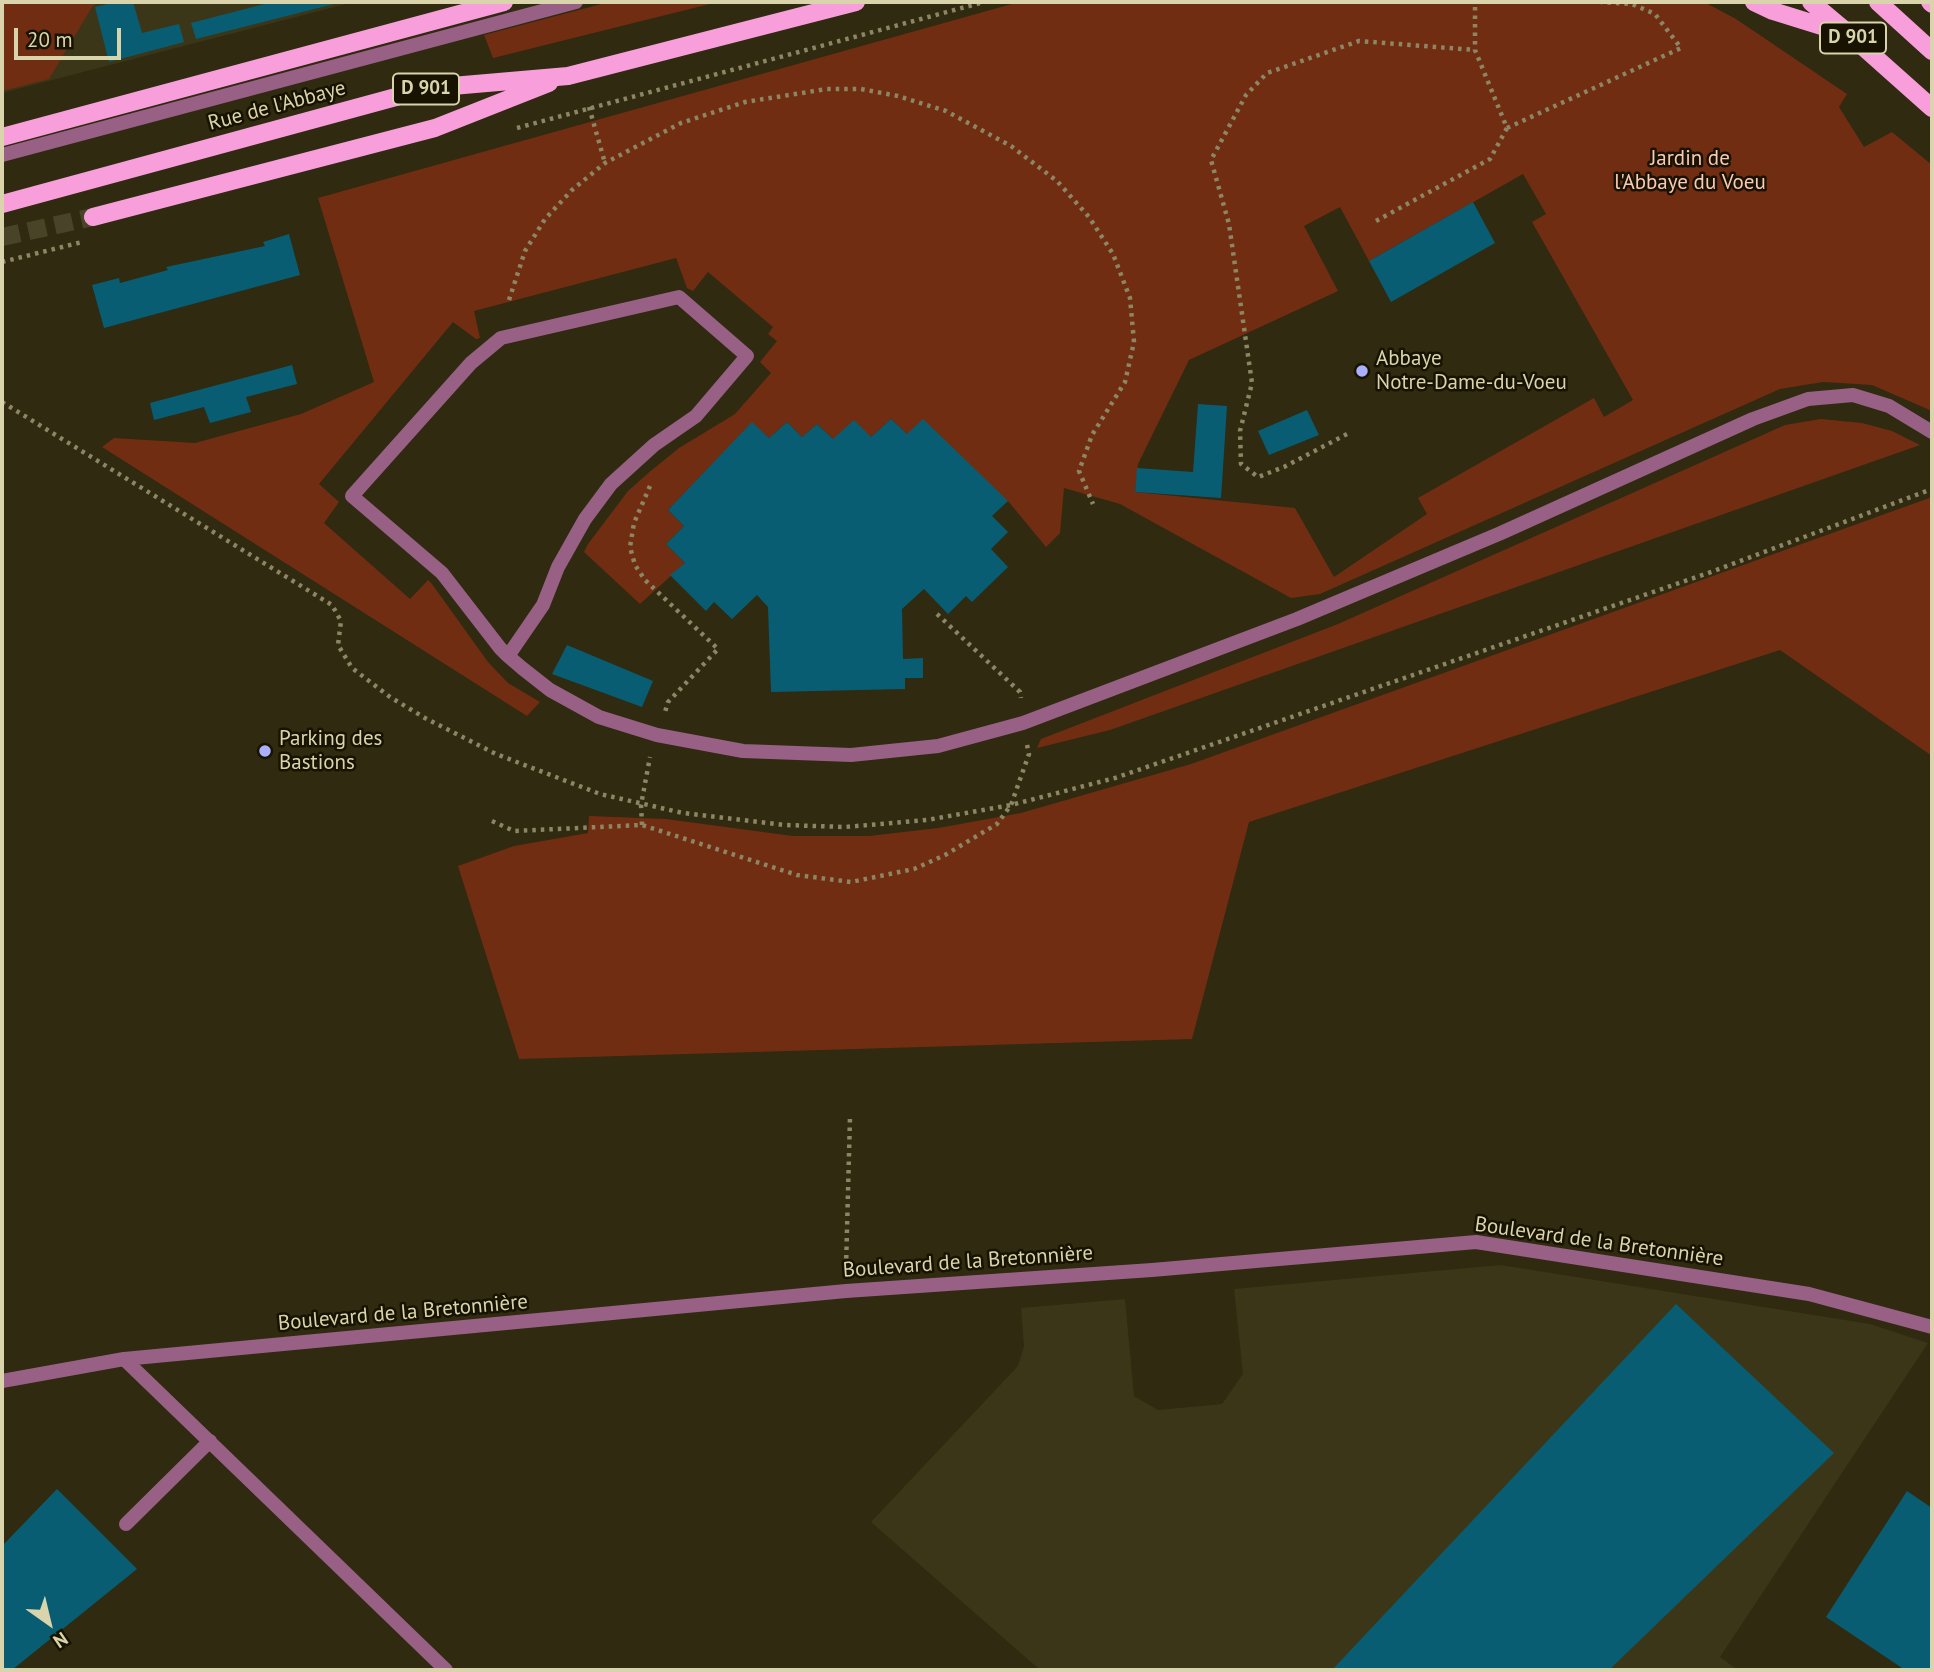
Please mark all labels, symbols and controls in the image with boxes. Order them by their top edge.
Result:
scale bar [18,14,124,58]
road number: D 901 [1820,22,1886,54]
text: 20 m [27,26,73,53]
road number: D 901 [393,74,459,104]
street label: Rue de l'Abbaye [206,76,348,136]
park label: Jardin de l'Abbaye du Voeu [1614,146,1766,196]
place label: Abbaye Notre-Dame-du-Voeu [1376,346,1567,396]
marker: Abbaye Notre-Dame-du-Voeu [1354,363,1370,379]
place label: Parking des Bastions [279,726,382,776]
marker: Parking des Bastions [257,743,273,759]
street label: Boulevard de la Bretonnière [1473,1212,1725,1272]
street label: Boulevard de la Bretonnière [842,1241,1094,1283]
street label: Boulevard de la Bretonnière [277,1290,529,1336]
north arrow [14,1588,84,1658]
text: N [49,1627,73,1654]

